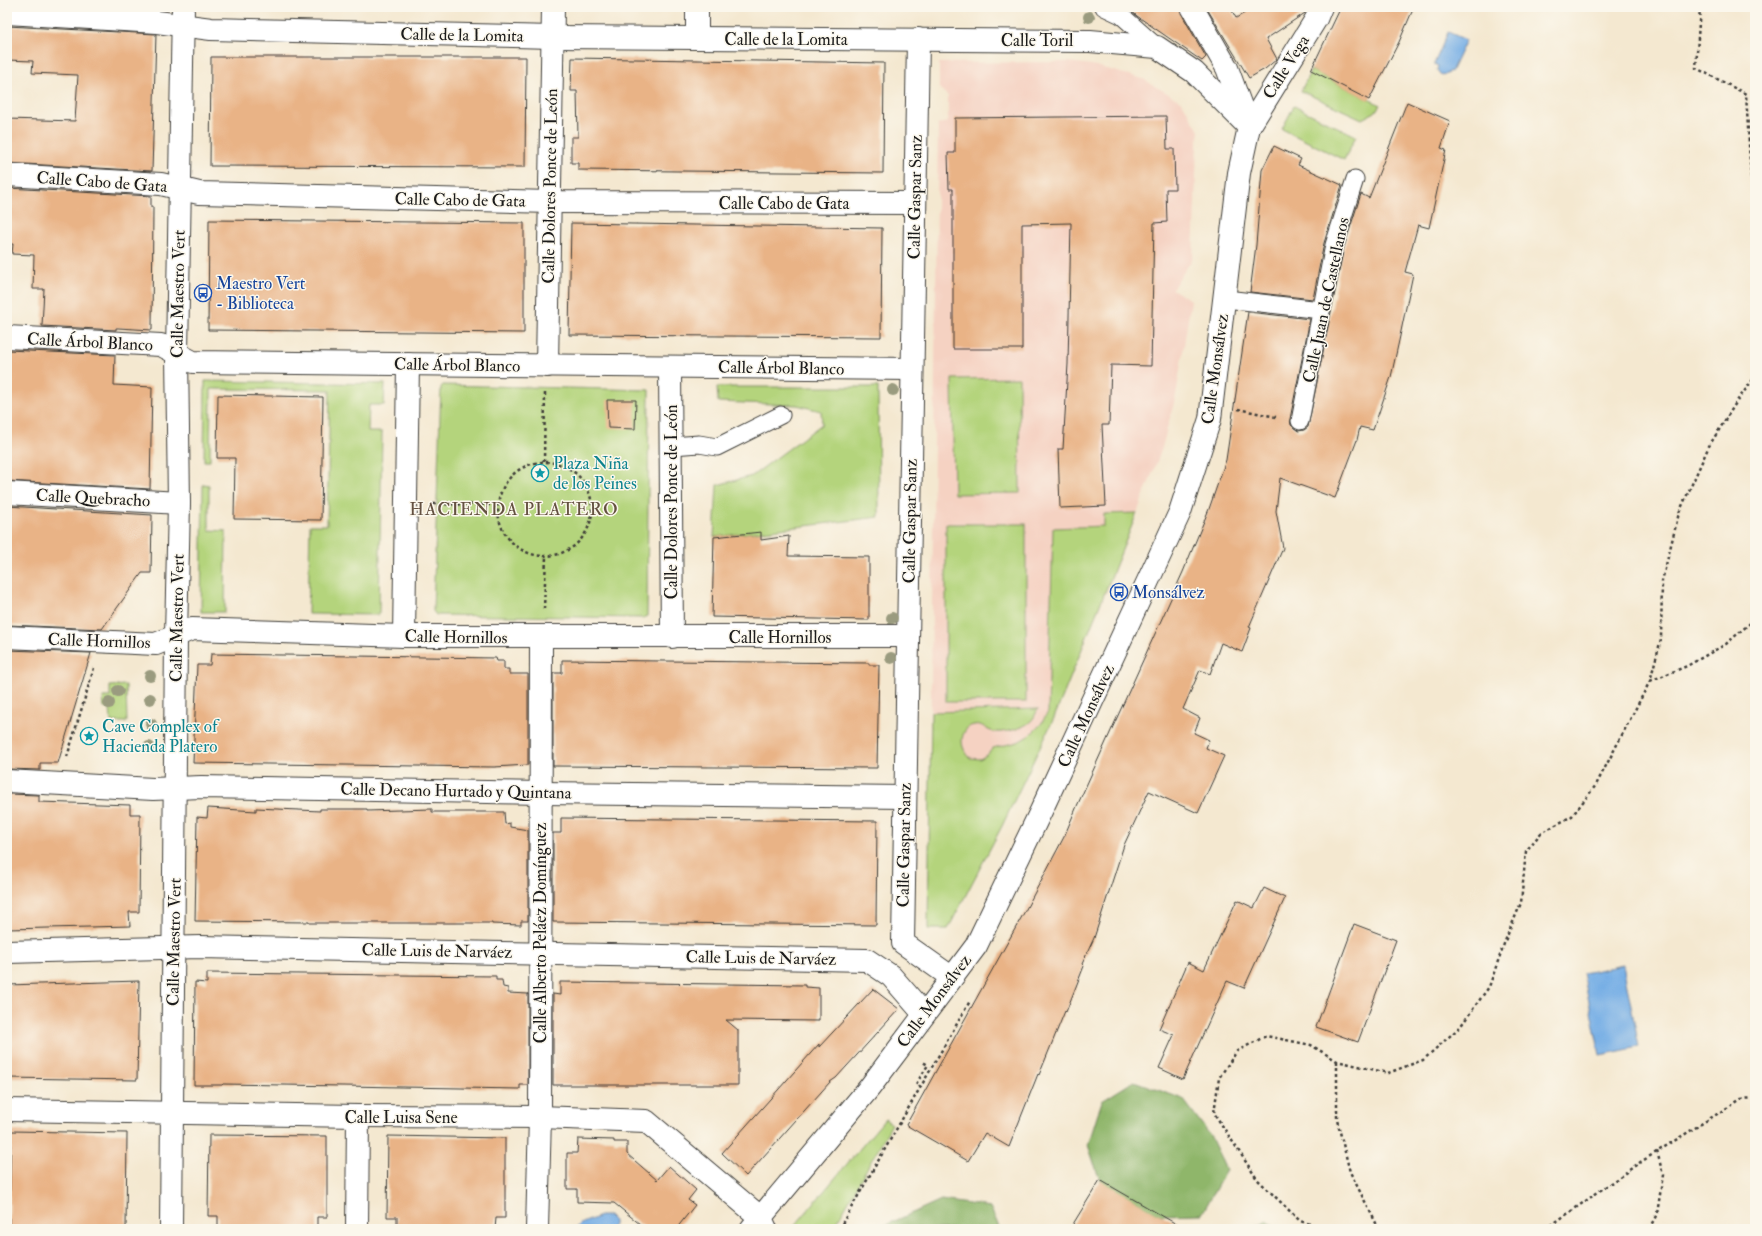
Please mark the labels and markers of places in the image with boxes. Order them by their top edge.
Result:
place label: Maestro Vert - Biblioteca [216,273,306,314]
bus stop icon: Maestro Vert - Biblioteca [193,283,213,303]
place label: Plaza Niña de los Peines [553,453,637,494]
place icon: Plaza Niña de los Peines [530,463,550,483]
bus stop icon: Monsálvez [1109,582,1129,602]
place label: Monsálvez [1132,582,1205,603]
place label: Cave Complex of Hacienda Platero [102,716,220,757]
place icon: Cave Complex of Hacienda Platero [79,726,99,746]

